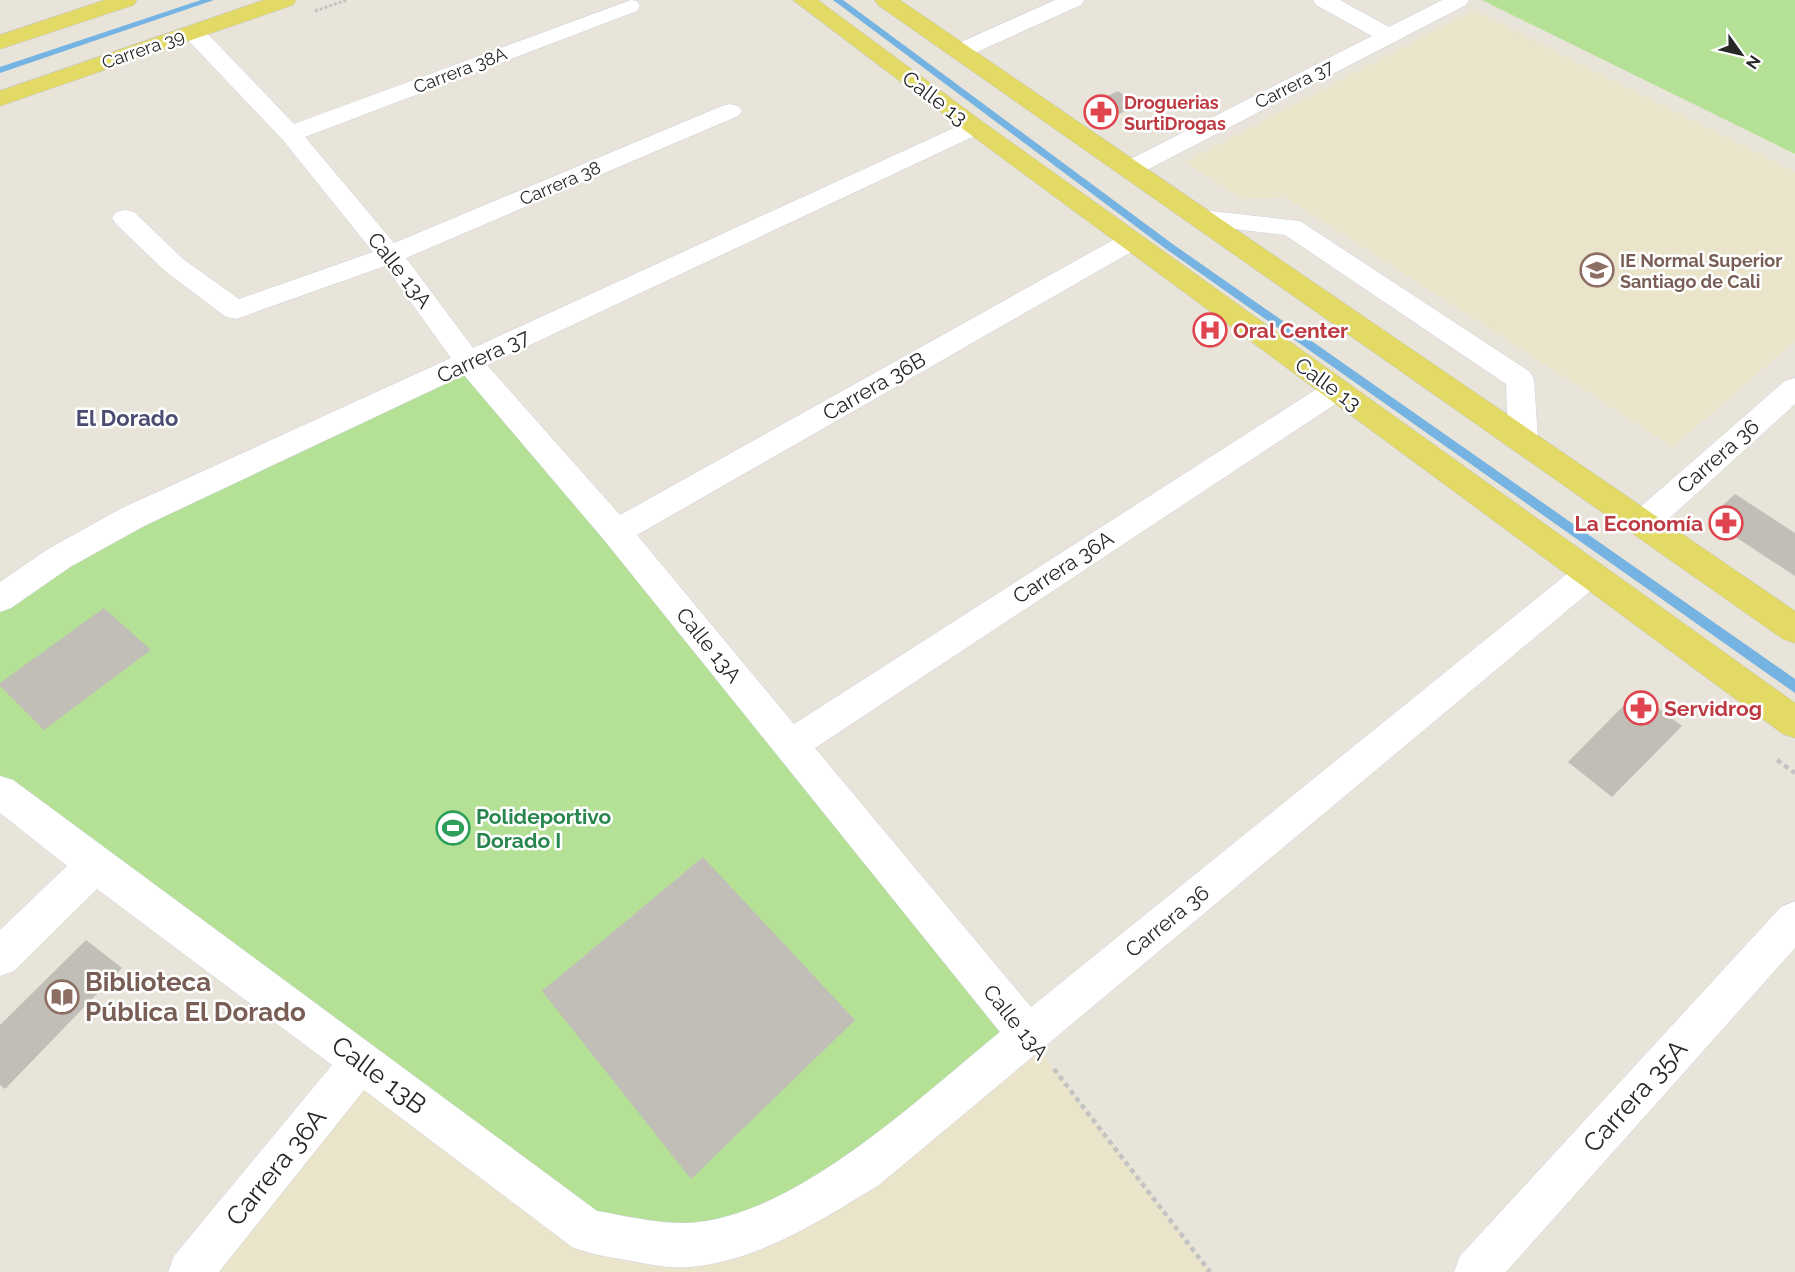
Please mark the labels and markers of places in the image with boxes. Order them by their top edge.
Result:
place label: Droguerias SurtiDrogas [1124,92,1226,134]
pharmacy icon: Droguerias SurtiDrogas [1083,94,1119,130]
place label: IE Normal Superior Santiago de Cali [1620,250,1782,292]
school or university icon: IE Normal Superior Santiago de Cali [1579,252,1615,288]
hospital icon: Oral Center [1192,312,1228,348]
place label: Oral Center [1233,318,1348,343]
pharmacy icon: La Economía [1708,505,1744,541]
place label: La Economía [1574,511,1703,536]
pharmacy icon: Servidrog [1623,690,1659,726]
place label: Servidrog [1664,696,1762,721]
place label: Polideportivo Dorado I [476,804,611,853]
sports icon: Polideportivo Dorado I [435,810,471,846]
place label: Biblioteca Pública El Dorado [85,967,306,1027]
library icon: Biblioteca Pública El Dorado [44,979,80,1015]

